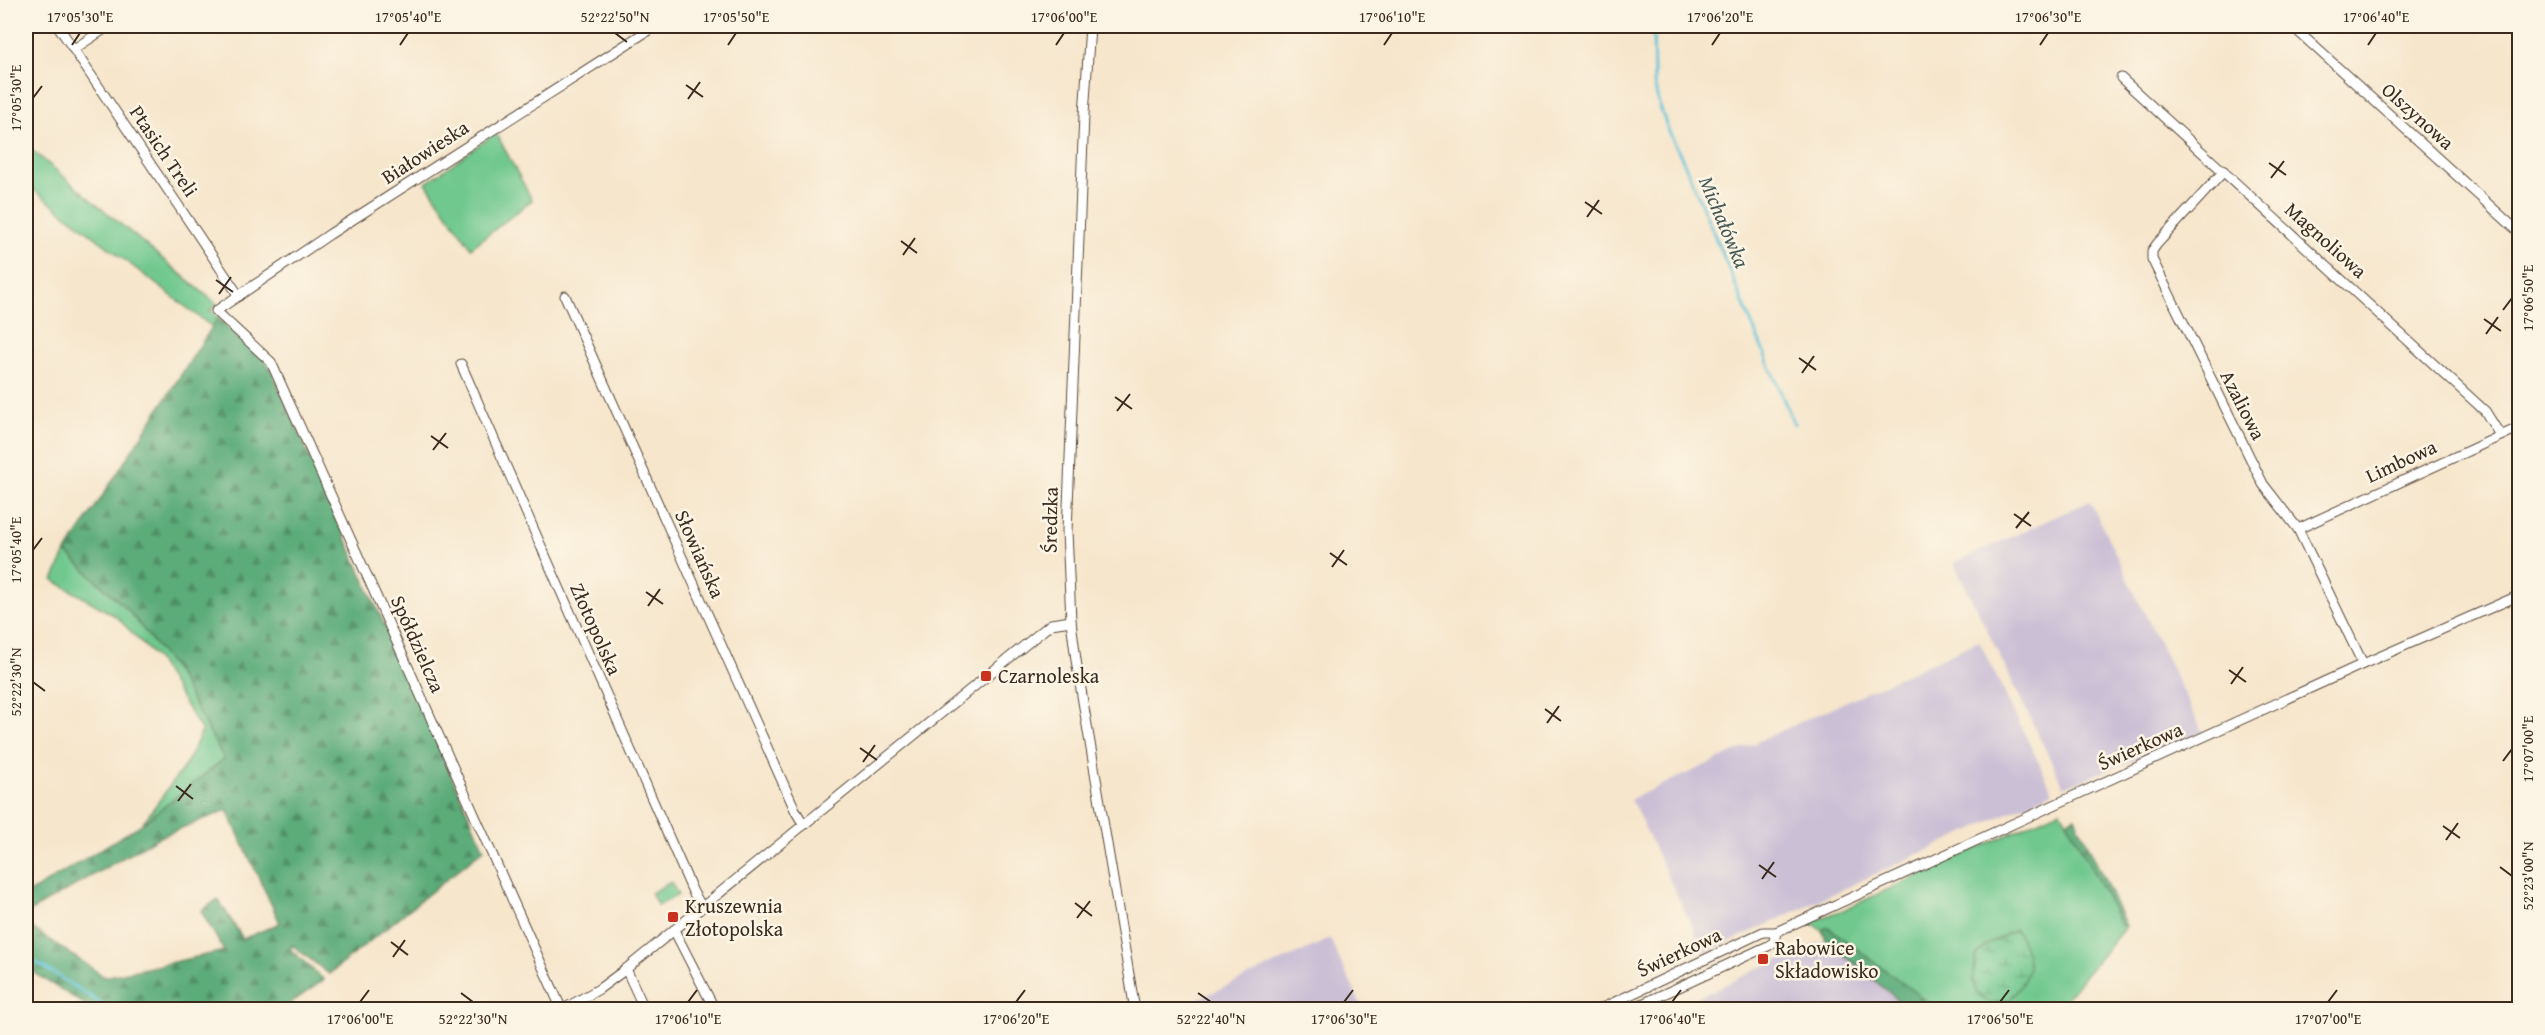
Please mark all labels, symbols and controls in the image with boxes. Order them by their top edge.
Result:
text: 17°05'30"E [47,6,114,27]
text: 17°05'40"E [375,6,442,27]
text: 52°22'50"N [581,6,650,27]
text: 17°05'50"E [703,6,770,27]
text: 17°06'00"E [1031,6,1098,27]
text: 17°06'10"E [1359,6,1426,27]
text: 17°06'20"E [1687,6,1754,27]
text: 17°06'30"E [2015,6,2082,27]
text: 17°06'40"E [2343,6,2410,27]
text: 17°05'30"E [5,64,26,131]
street label: Olszynowa [2376,75,2461,157]
street label: Ptasich Treli [123,99,206,203]
street label: Białowieska [375,112,475,191]
water label: Michałówka [1691,171,1758,273]
street label: Magnoliowa [2279,195,2374,285]
text: 17°06'50"E [2517,264,2538,331]
street label: Azaliowa [2214,365,2274,445]
street label: Limbowa [2361,431,2442,490]
street label: Średzka [1034,486,1065,553]
street label: Słowiańska [668,505,733,603]
text: 17°05'40"E [5,516,26,583]
street label: Złotopolska [563,578,630,680]
street label: Spółdzielcza [384,591,453,698]
text: 52°22'30"N [5,647,26,716]
place label: Czarnoleska [998,661,1100,690]
marker: Czarnoleska [979,669,993,683]
street label: Świerkowa [2093,714,2187,777]
text: 17°07'00"E [2517,715,2538,782]
text: 52°23'00"N [2517,841,2538,910]
place label: Kruszewnia Złotopolska [685,891,784,943]
marker: Kruszewnia Złotopolska [666,910,680,924]
street label: Świerkowa [1632,919,1726,984]
place label: Rabowice Składowisko [1775,933,1879,985]
marker: Rabowice Składowisko [1756,952,1770,966]
text: 17°06'00"E [327,1008,394,1029]
text: 52°22'30"N [439,1008,508,1029]
text: 17°06'10"E [655,1008,722,1029]
text: 17°06'20"E [983,1008,1050,1029]
text: 52°22'40"N [1177,1008,1246,1029]
text: 17°06'30"E [1311,1008,1378,1029]
text: 17°06'40"E [1639,1008,1706,1029]
text: 17°06'50"E [1967,1008,2034,1029]
text: 17°07'00"E [2295,1008,2362,1029]

